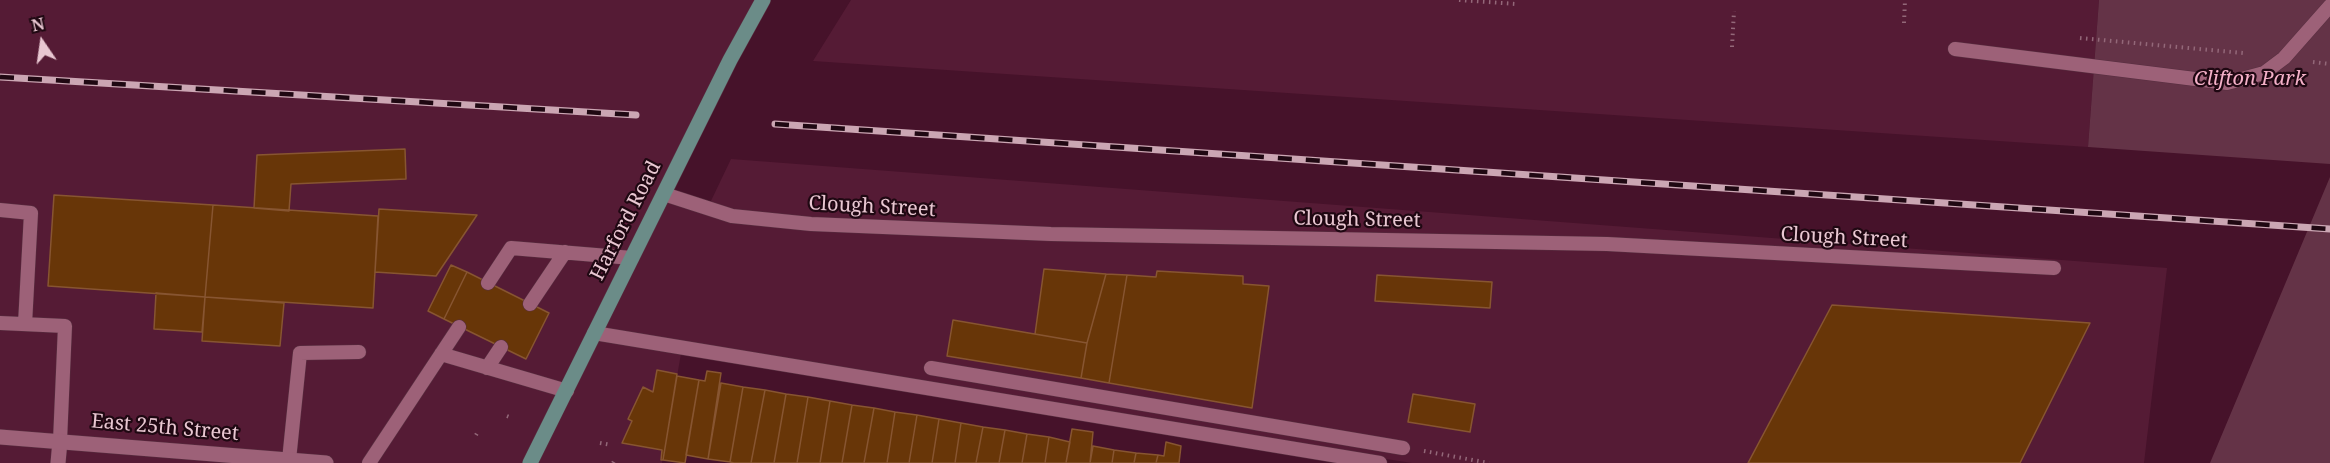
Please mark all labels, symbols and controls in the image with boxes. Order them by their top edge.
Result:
north arrow [12,12,72,72]
text: N [29,12,47,37]
park label: Clifton Park [2194,67,2306,91]
street label: Harford Road [586,157,666,285]
street label: Clough Street [808,192,936,222]
street label: Clough Street [1293,207,1421,233]
street label: Clough Street [1780,223,1908,253]
street label: East 25th Street [90,410,240,446]

